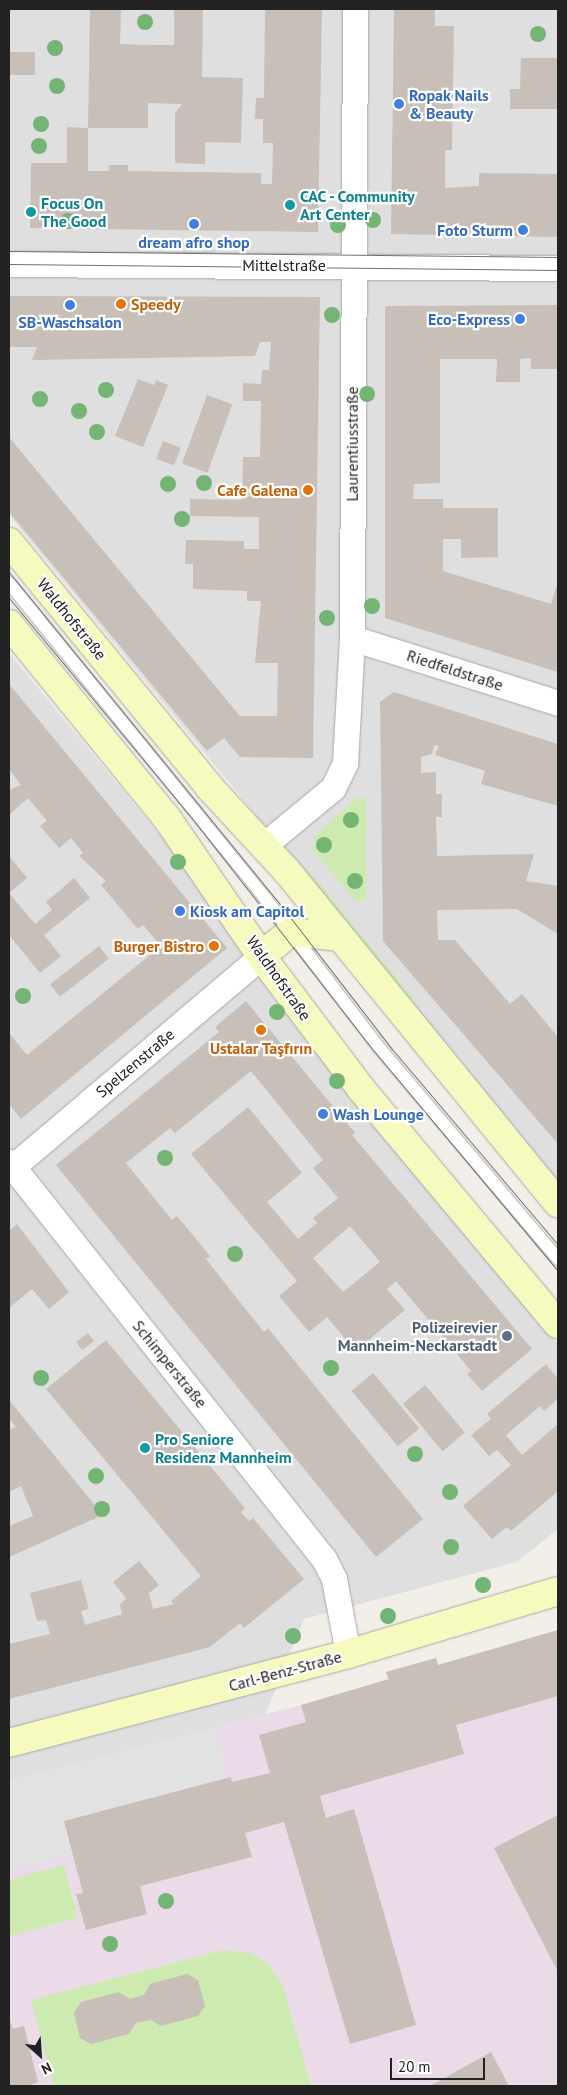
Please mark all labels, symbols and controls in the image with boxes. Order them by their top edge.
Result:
place label: Ropak Nails & Beauty [409,85,489,123]
marker: Ropak Nails & Beauty [393,98,405,110]
place label: CAC - Community Art Center [300,186,417,224]
place label: Focus On The Good [41,193,107,231]
marker: CAC - Community Art Center [284,199,296,211]
marker: Focus On The Good [25,206,37,218]
marker: dream afro shop [188,218,200,230]
place label: Foto Sturm [437,220,513,240]
marker: Foto Sturm [517,224,529,236]
place label: dream afro shop [138,232,250,252]
street label: Mittelstraße [242,255,326,275]
place label: Speedy [131,294,181,314]
marker: Speedy [115,298,127,310]
marker: SB-Waschsalon [64,299,76,311]
place label: Eco-Express [428,309,510,329]
place label: SB-Waschsalon [18,312,122,332]
marker: Eco-Express [514,313,526,325]
street label: Laurentiusstraße [342,386,362,502]
place label: Cafe Galena [217,480,298,500]
marker: Cafe Galena [302,484,314,496]
street label: Waldhofstraße [33,574,111,664]
street label: Riedfeldstraße [404,645,506,695]
place label: Kiosk am Capitol [190,901,305,921]
marker: Kiosk am Capitol [174,905,186,917]
street label: Waldhofstraße [243,932,315,1024]
place label: Burger Bistro [114,936,204,956]
marker: Burger Bistro [208,940,220,952]
marker: Ustalar Taşfırın [255,1024,267,1036]
street label: Spelzenstraße [92,1025,178,1101]
place label: Ustalar Taşfırın [210,1038,312,1058]
place label: Wash Lounge [333,1104,424,1124]
marker: Wash Lounge [317,1108,329,1120]
street label: Schimperstraße [129,1316,211,1412]
place label: Polizeirevier Mannheim-Neckarstadt [338,1317,497,1355]
marker: Polizeirevier Mannheim-Neckarstadt [501,1330,513,1342]
place label: Pro Seniore Residenz Mannheim [155,1429,292,1467]
marker: Pro Seniore Residenz Mannheim [139,1442,151,1454]
street label: Carl-Benz-Straße [226,1647,344,1695]
north arrow [15,2030,65,2080]
scale bar [392,2048,487,2080]
text: 20 m [398,2057,431,2076]
text: N [39,2058,55,2079]

